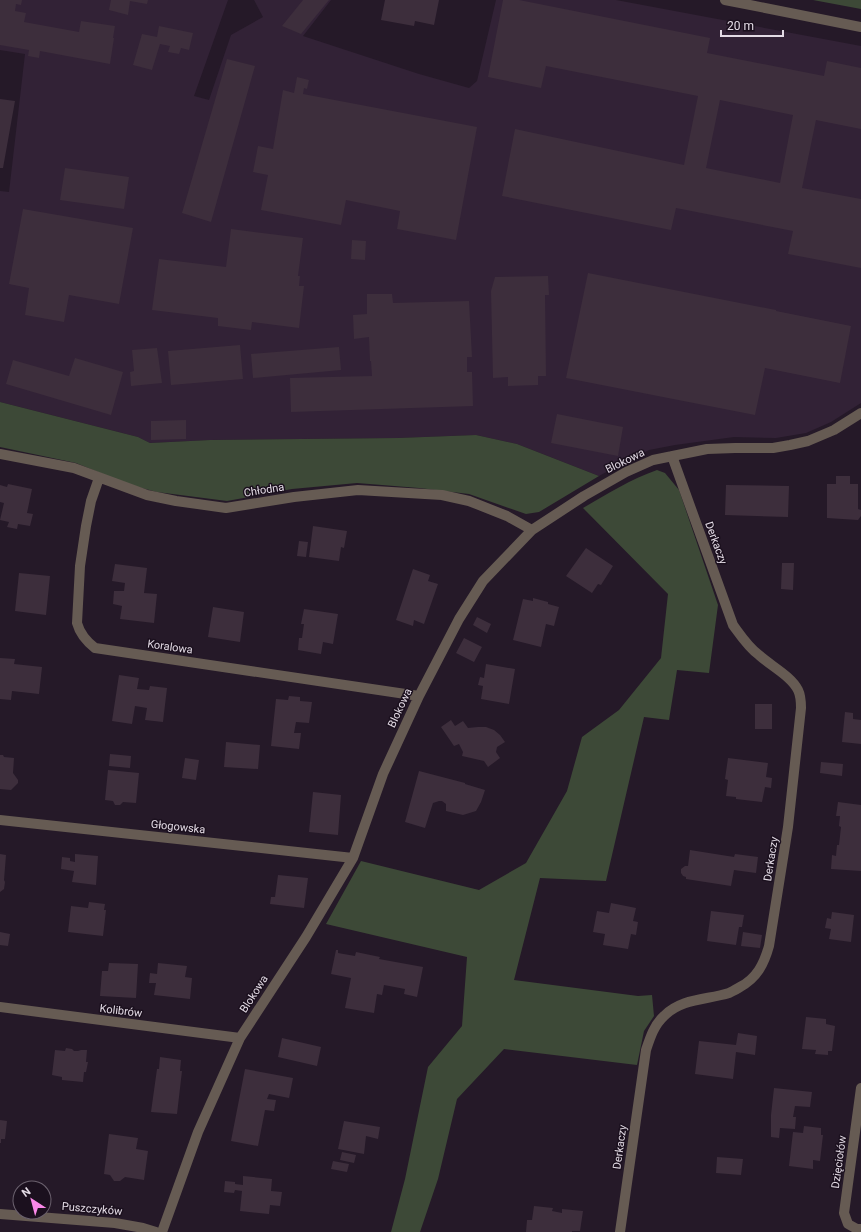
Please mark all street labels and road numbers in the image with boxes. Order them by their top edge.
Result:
street label: Blokowa [603,446,647,476]
street label: Chłodna [243,480,285,500]
street label: Derkaczy [702,520,730,567]
street label: Koralowa [146,637,194,657]
street label: Blokowa [385,686,415,730]
street label: Głogowska [150,818,206,836]
street label: Derkaczy [761,835,781,882]
street label: Blokowa [237,973,271,1015]
street label: Kolibrów [99,1002,144,1020]
street label: Derkaczy [610,1123,630,1170]
street label: Dzięciołów [829,1134,849,1189]
street label: Puszczyków [61,1200,123,1218]

